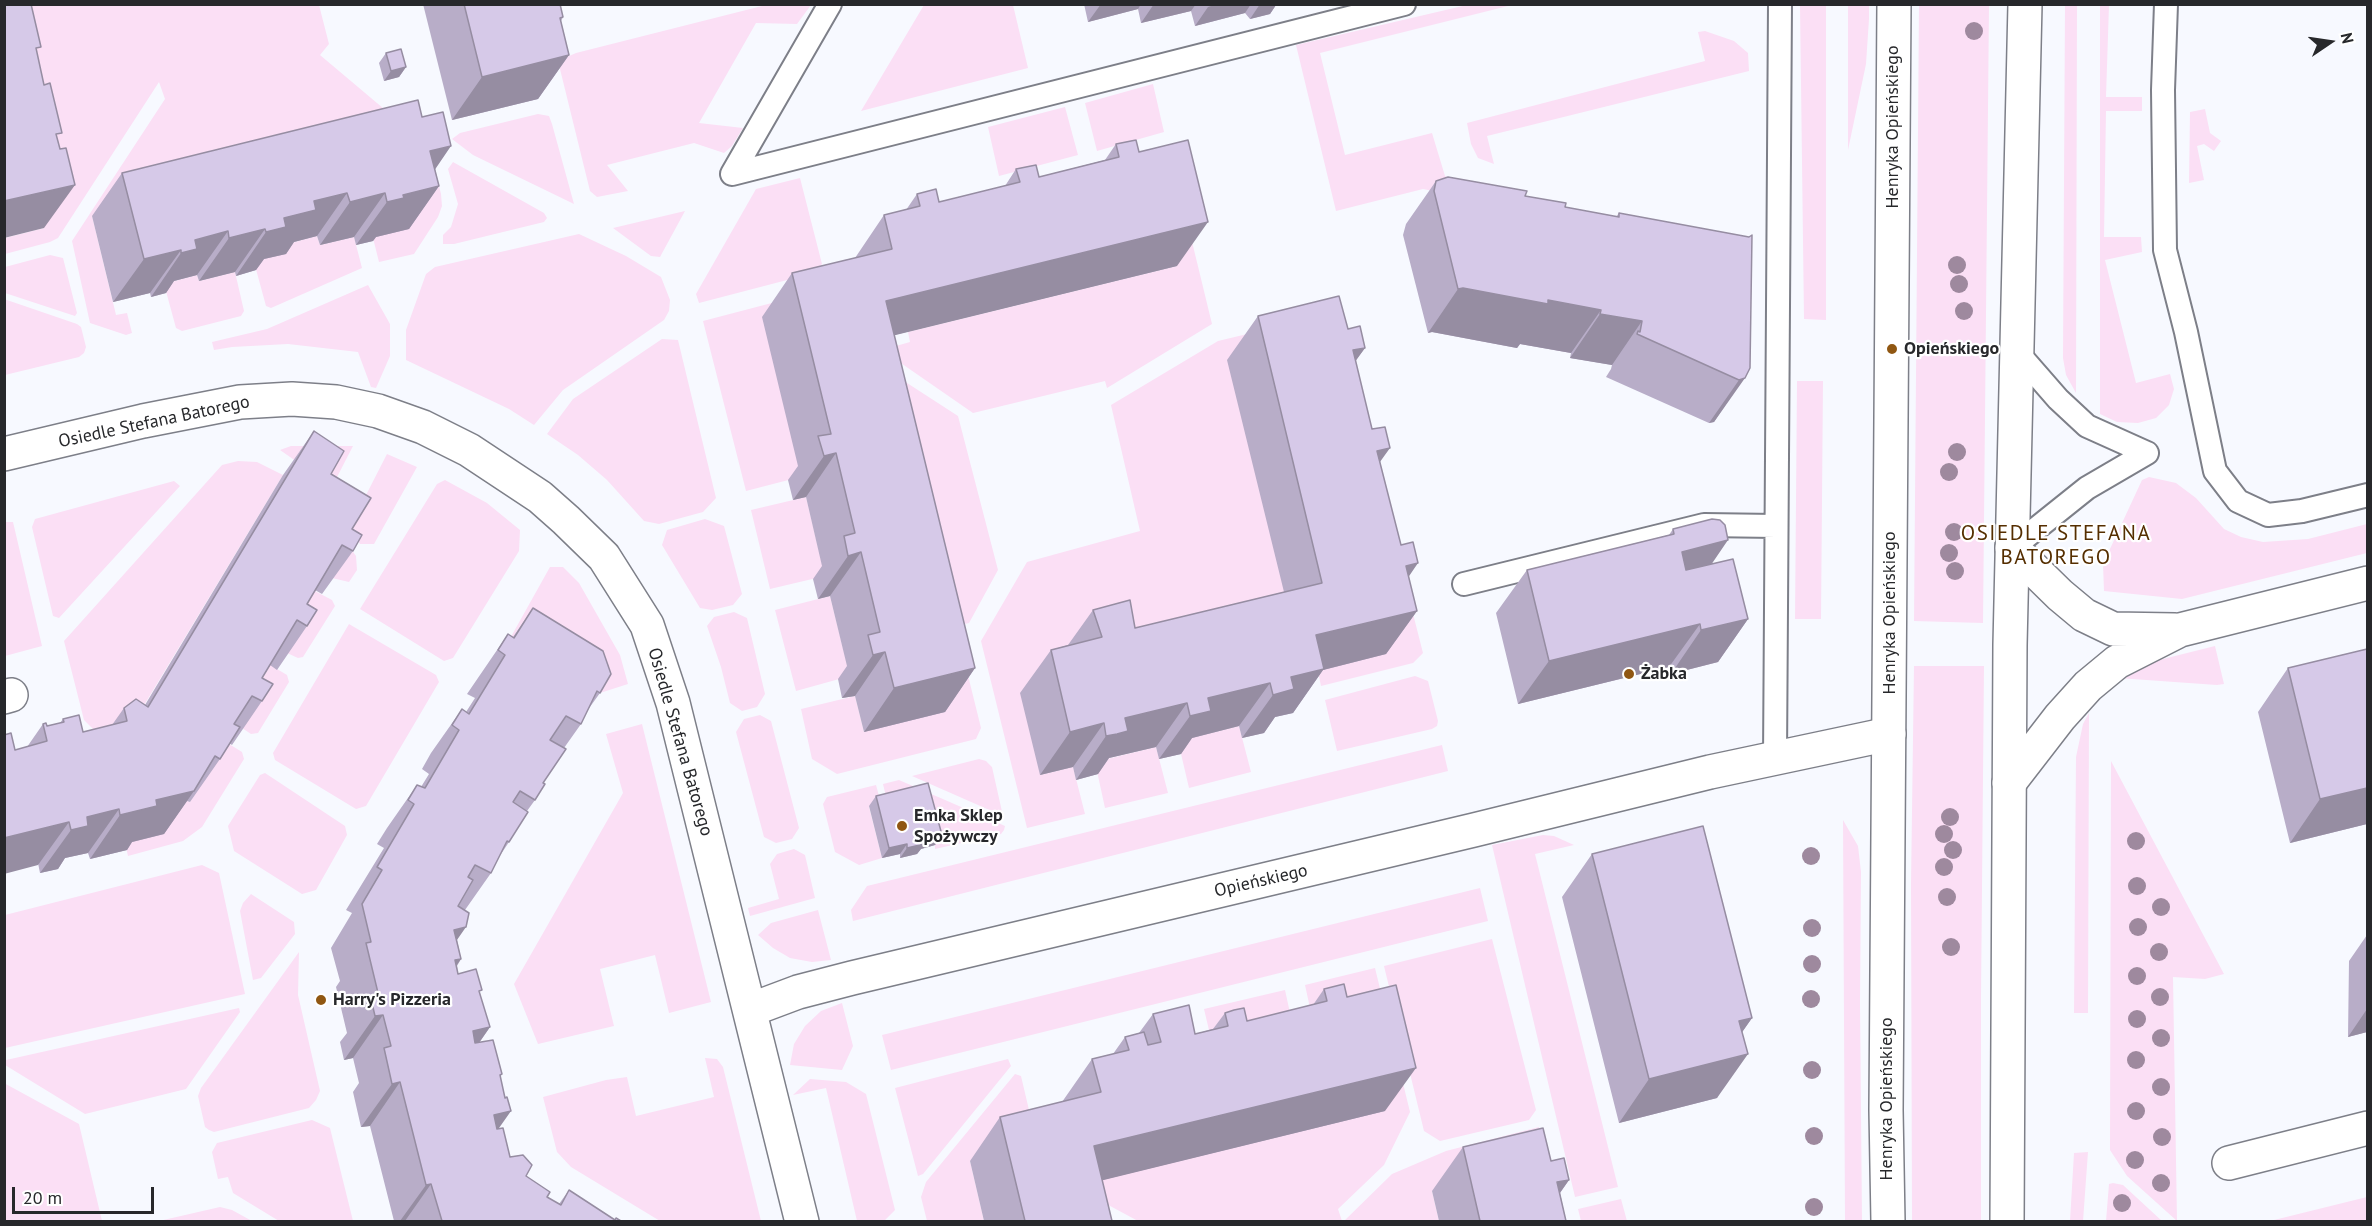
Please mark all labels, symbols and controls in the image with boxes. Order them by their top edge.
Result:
north arrow [2300,12,2360,72]
text: N [2337,31,2358,45]
street label: Henryka Opieńskiego [1882,45,1904,209]
place label: Opieńskiego [1904,338,1999,360]
marker: Opieńskiego [1885,342,1899,356]
street label: Osiedle Stefana Batorego [56,391,252,453]
district label: OSIEDLE STEFANA BATOREGO [1961,521,2151,571]
street label: Henryka Opieńskiego [1879,531,1901,695]
street label: Osiedle Stefana Batorego [643,645,717,839]
place label: Żabka [1641,663,1687,685]
marker: Żabka [1622,667,1636,681]
place label: Emka Sklep Spożywczy [914,805,1003,848]
marker: Emka Sklep Spożywczy [895,819,909,833]
street label: Opieńskiego [1212,860,1310,902]
place label: Harry's Pizzeria [333,989,451,1011]
marker: Harry's Pizzeria [314,993,328,1007]
street label: Henryka Opieńskiego [1876,1017,1898,1181]
scale bar [15,1175,158,1213]
text: 20 m [23,1186,62,1209]

